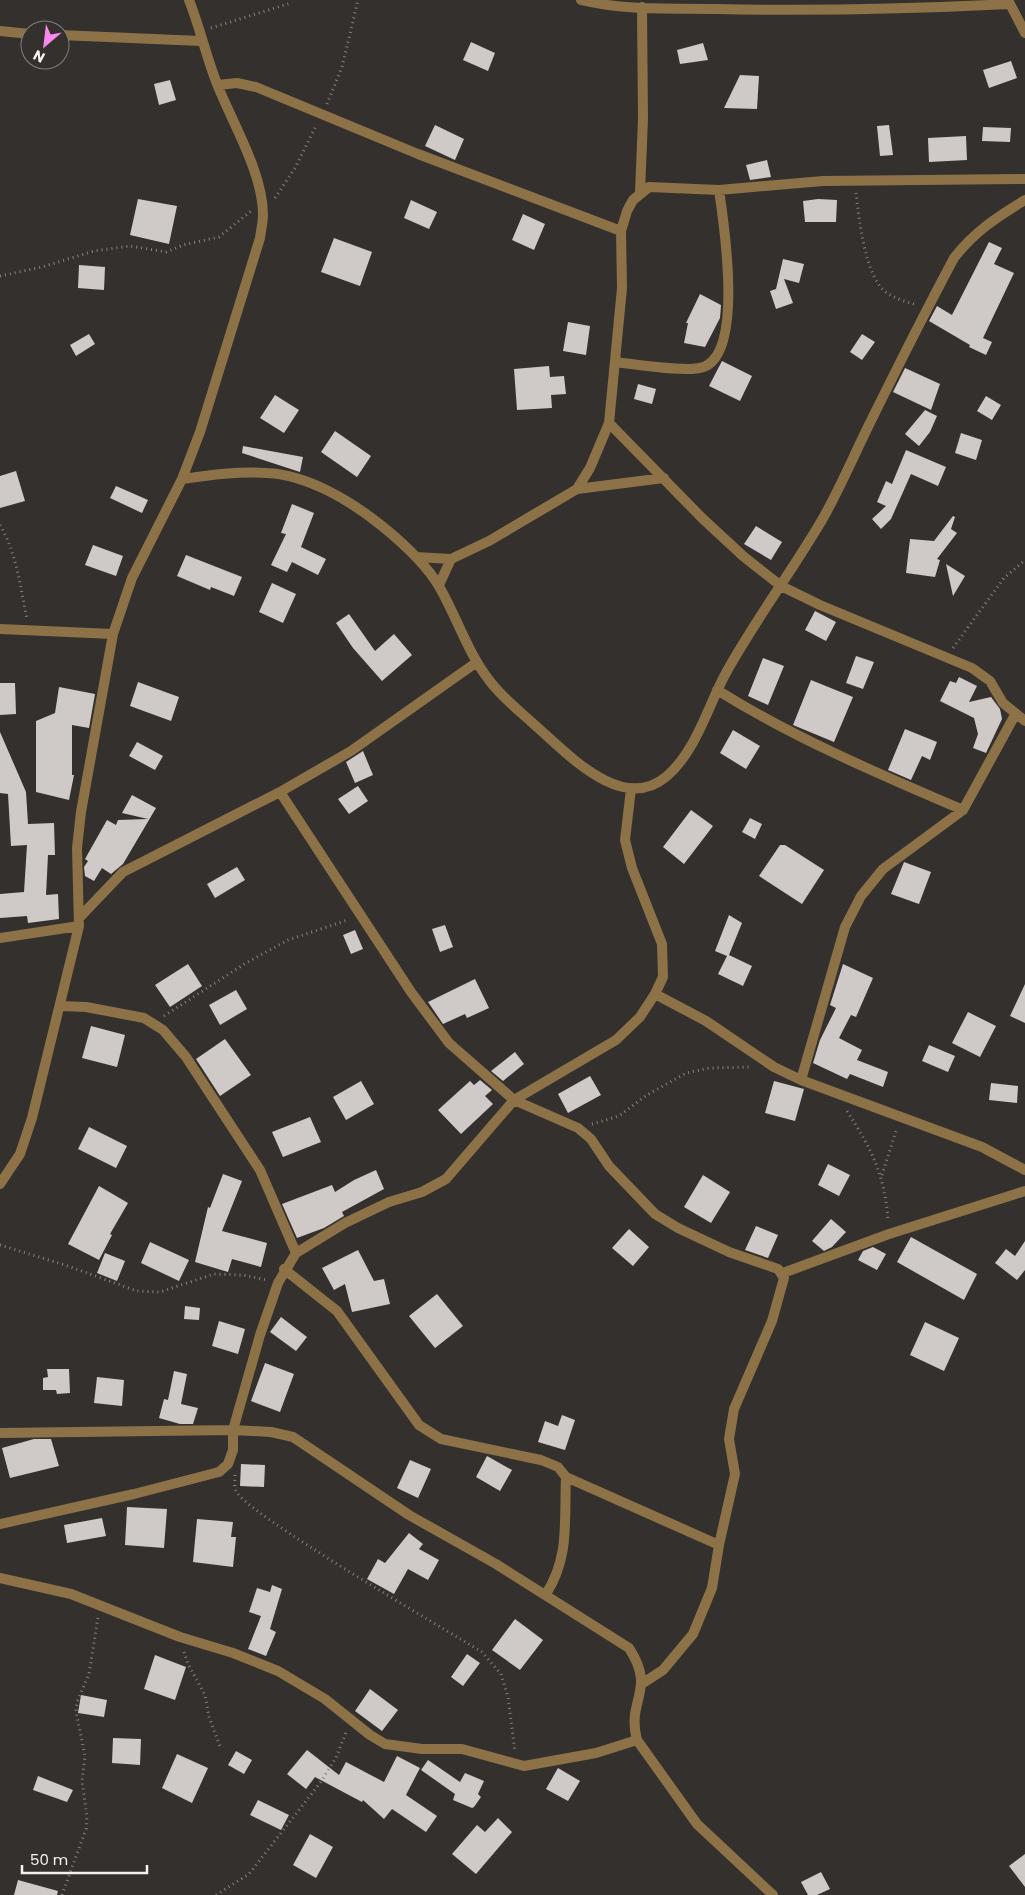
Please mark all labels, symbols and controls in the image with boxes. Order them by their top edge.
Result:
north arrow [20,20,70,70]
text: N [30,45,48,68]
scale bar [22,1842,148,1874]
text: 50 m [30,1849,68,1870]

